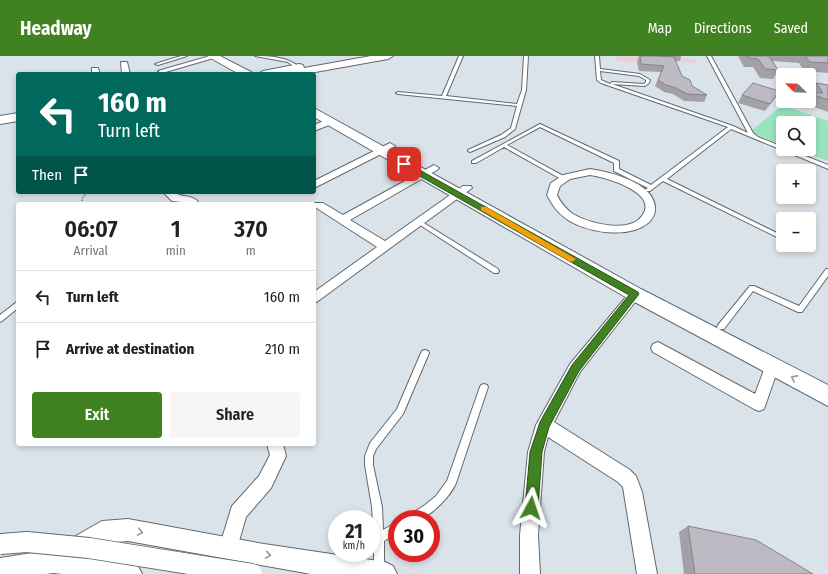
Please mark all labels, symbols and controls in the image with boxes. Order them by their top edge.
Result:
text: Headway [20,17,92,40]
text: Map [648,20,672,37]
text: Directions [694,20,752,37]
text: Saved [774,20,808,37]
north arrow [776,68,816,108]
map controls [776,68,816,252]
text: 160 m [98,86,167,119]
icon: left [32,88,84,140]
button: search [776,116,816,156]
text: Turn left [98,120,160,142]
pin [387,147,421,181]
icon: arrive [393,153,415,175]
icon: arrive [70,164,92,186]
button: + [776,164,816,204]
text: Then [32,166,62,184]
button: − [776,212,816,252]
text: 06:07 [64,215,118,243]
text: 1 [171,215,181,243]
text: 370 [234,215,268,243]
text: Arrival [74,243,108,258]
text: min [166,243,186,258]
text: m [246,243,256,258]
icon: left [32,286,54,308]
text: Turn left [66,288,119,306]
text: 160 m [264,288,300,306]
icon: arrive [32,338,54,360]
text: Arrive at destination [66,340,194,358]
text: 210 m [265,340,300,358]
one-way arrow [790,375,798,383]
button: Exit [32,392,162,438]
button: Share [170,392,300,438]
position arrow [510,487,552,529]
speed limit sign: 30 [388,510,440,562]
text: 21 [345,519,363,543]
one-way arrow [137,527,143,536]
text: km/h [343,540,365,552]
one-way arrow [265,551,271,559]

